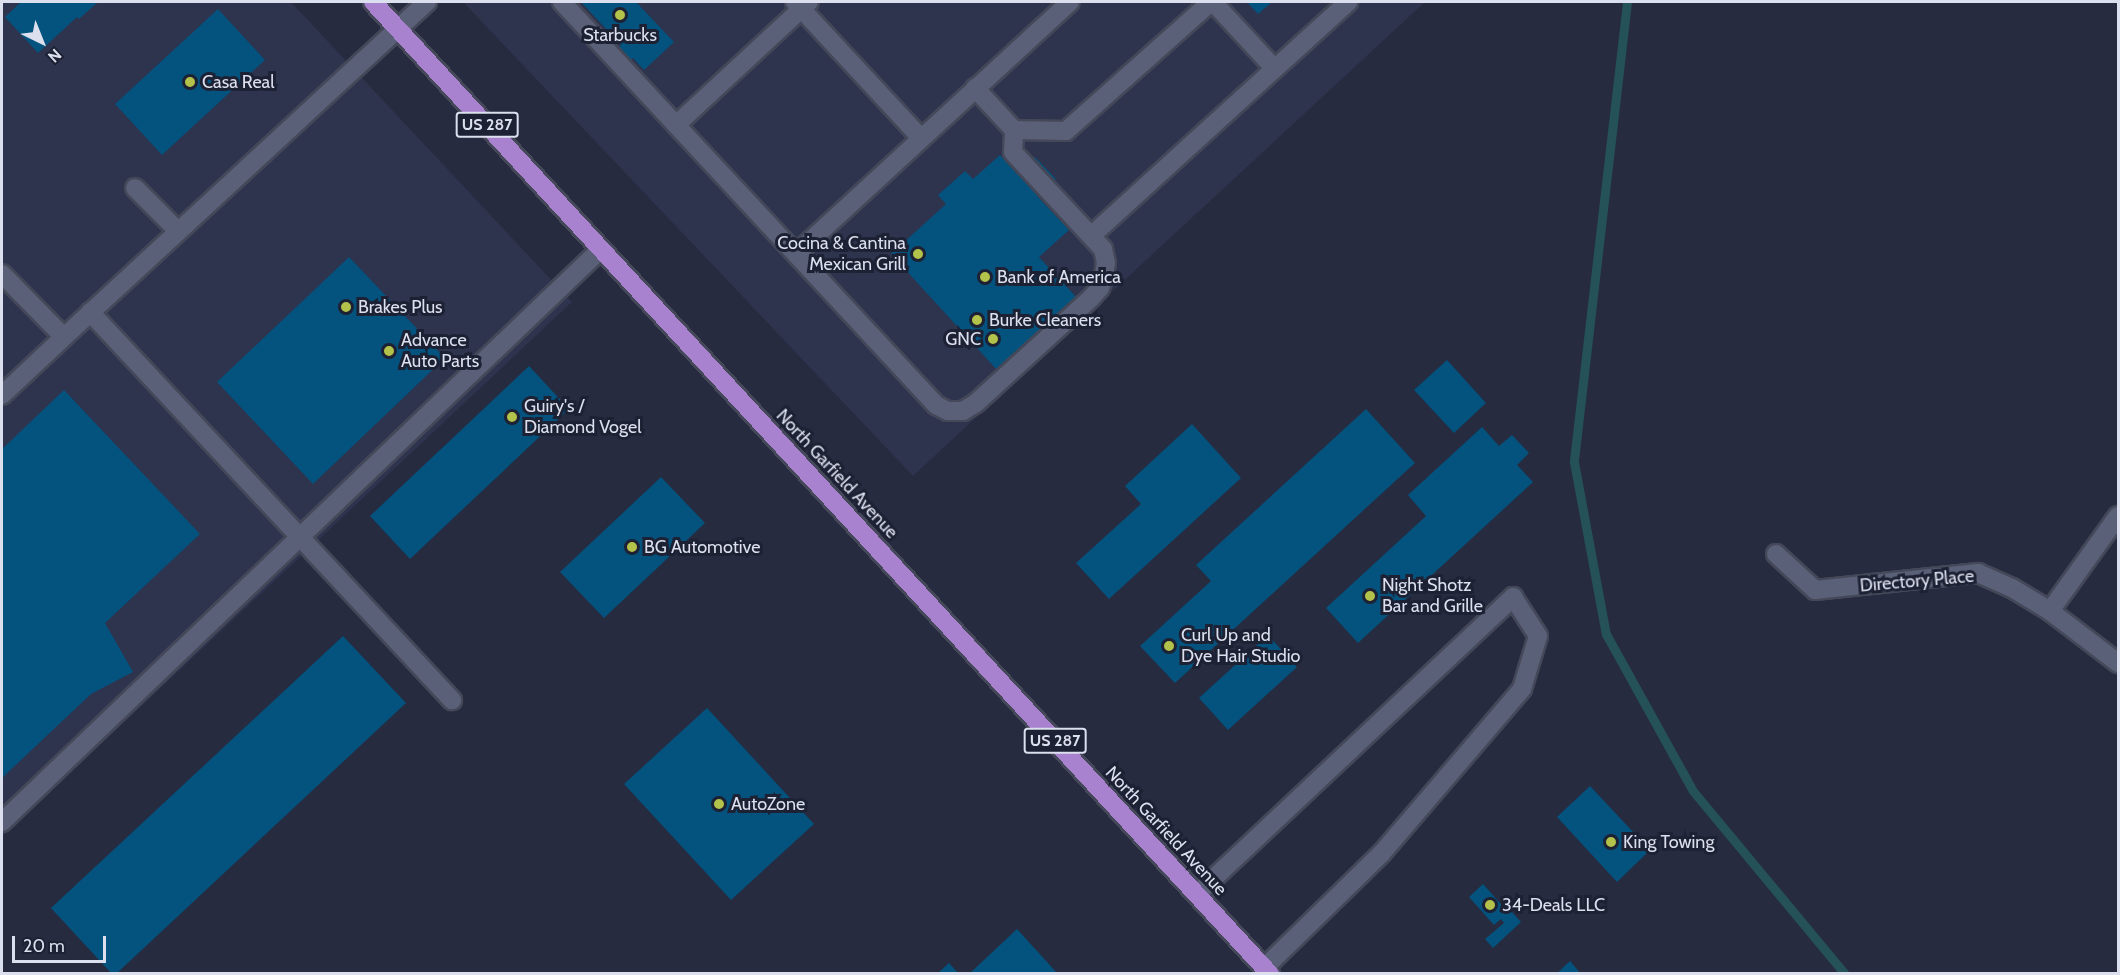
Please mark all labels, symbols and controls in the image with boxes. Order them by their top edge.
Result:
marker: Starbucks [613,8,627,22]
north arrow [12,12,72,72]
place label: Starbucks [583,24,657,46]
text: N [44,45,65,66]
place label: Casa Real [202,71,274,93]
marker: Casa Real [183,75,197,89]
road number: US 287 [456,112,518,138]
place label: Cocina & Cantina Mexican Grill [777,233,906,276]
marker: Cocina & Cantina Mexican Grill [911,247,925,261]
place label: Bank of America [997,266,1121,288]
marker: Bank of America [978,270,992,284]
place label: Brakes Plus [358,296,443,318]
marker: Brakes Plus [339,300,353,314]
place label: Burke Cleaners [989,309,1101,331]
marker: Burke Cleaners [970,313,984,327]
place label: GNC [945,328,981,350]
place label: Advance Auto Parts [401,330,479,372]
marker: GNC [986,332,1000,346]
marker: Advance Auto Parts [382,344,396,358]
place label: Guiry's / Diamond Vogel [524,396,641,438]
street label: North Garfield Avenue [772,405,902,543]
marker: Guiry's / Diamond Vogel [505,410,519,424]
place label: BG Automotive [644,536,760,558]
marker: BG Automotive [625,540,639,554]
street label: Directory Place [1859,565,1975,597]
place label: Night Shotz Bar and Grille [1382,575,1483,618]
marker: Night Shotz Bar and Grille [1363,589,1377,603]
place label: Curl Up and Dye Hair Studio [1181,625,1300,668]
marker: Curl Up and Dye Hair Studio [1162,639,1176,653]
road number: US 287 [1024,728,1086,754]
street label: North Garfield Avenue [1101,762,1231,900]
place label: AutoZone [731,793,805,815]
marker: AutoZone [712,797,726,811]
place label: King Towing [1623,831,1714,853]
marker: King Towing [1604,835,1618,849]
place label: 34-Deals LLC [1502,894,1605,916]
marker: 34-Deals LLC [1483,898,1497,912]
scale bar [15,924,110,962]
text: 20 m [23,935,65,957]

